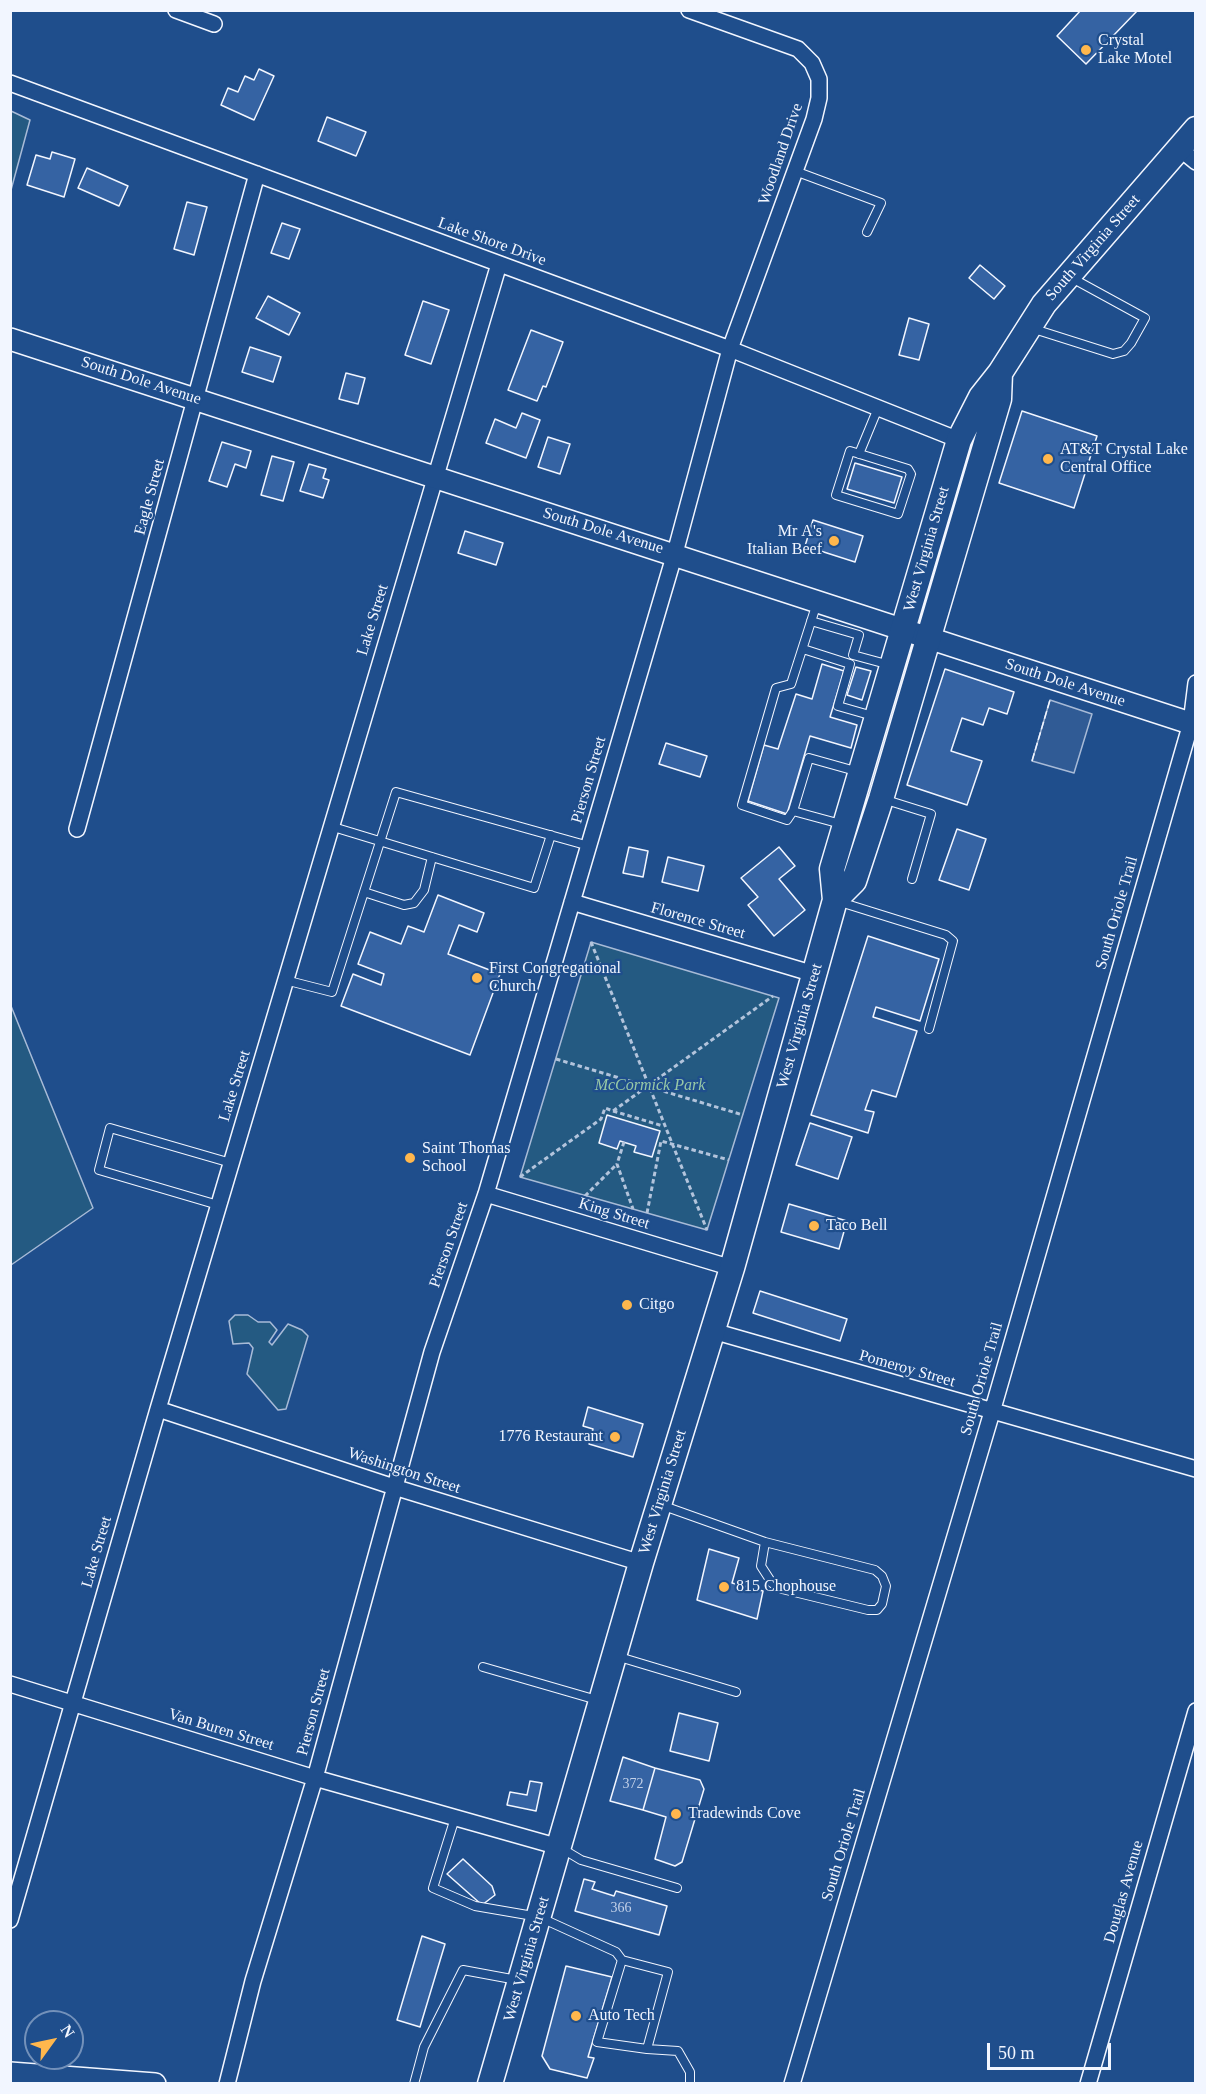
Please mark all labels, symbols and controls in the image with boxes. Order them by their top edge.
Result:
place label: Crystal Lake Motel [1098,31,1172,69]
marker: Crystal Lake Motel [1079,43,1093,57]
street label: Woodland Drive [755,101,807,207]
street label: South Virginia Street [1042,191,1144,305]
street label: Lake Shore Drive [435,214,549,270]
street label: South Dole Avenue [79,353,203,409]
place label: AT&T Crystal Lake Central Office [1060,440,1188,478]
marker: AT&T Crystal Lake Central Office [1041,452,1055,466]
street label: Eagle Street [131,457,169,537]
street label: West Virginia Street [900,484,954,614]
street label: South Dole Avenue [540,504,666,558]
place label: Mr A's Italian Beef [747,522,822,560]
marker: Mr A's Italian Beef [827,534,841,548]
street label: Lake Street [353,582,393,658]
street label: South Dole Avenue [1003,655,1127,711]
street label: Pierson Street [567,734,611,826]
street label: South Oriole Trail [1092,854,1142,972]
street label: Florence Street [649,898,747,944]
place label: First Congregational Church [489,959,621,997]
street label: West Virginia Street [773,961,827,1091]
marker: First Congregational Church [470,971,484,985]
street label: Lake Street [215,1048,255,1124]
park label: McCormick Park [595,1076,705,1096]
place label: Saint Thomas School [422,1139,510,1177]
marker: Saint Thomas School [403,1151,417,1165]
street label: King Street [576,1194,652,1234]
street label: Pierson Street [425,1200,473,1290]
place label: Taco Bell [826,1216,888,1236]
marker: Taco Bell [807,1219,821,1233]
place label: Citgo [639,1295,675,1315]
marker: Citgo [620,1298,634,1312]
street label: South Oriole Trail [957,1320,1007,1438]
street label: Pomeroy Street [857,1346,957,1392]
place label: 1776 Restaurant [499,1427,603,1447]
street label: West Virginia Street [635,1428,691,1556]
marker: 1776 Restaurant [608,1430,622,1444]
street label: Washington Street [345,1444,463,1498]
street label: Lake Street [78,1514,116,1590]
place label: 815 Chophouse [736,1577,836,1597]
marker: 815 Chophouse [717,1580,731,1594]
street label: Pierson Street [293,1666,335,1758]
street label: Van Buren Street [166,1705,276,1755]
house number: 372 [622,1776,644,1792]
street label: South Oriole Trail [818,1786,870,1904]
place label: Tradewinds Cove [688,1804,801,1824]
marker: Tradewinds Cove [669,1807,683,1821]
street label: Douglas Avenue [1100,1838,1148,1946]
street label: West Virginia Street [500,1894,554,2024]
house number: 366 [610,1900,632,1916]
place label: Auto Tech [588,2006,655,2026]
marker: Auto Tech [569,2009,583,2023]
north arrow [24,2010,84,2070]
text: N [58,2022,78,2040]
scale bar [990,2031,1114,2069]
text: 50 m [998,2043,1035,2063]

